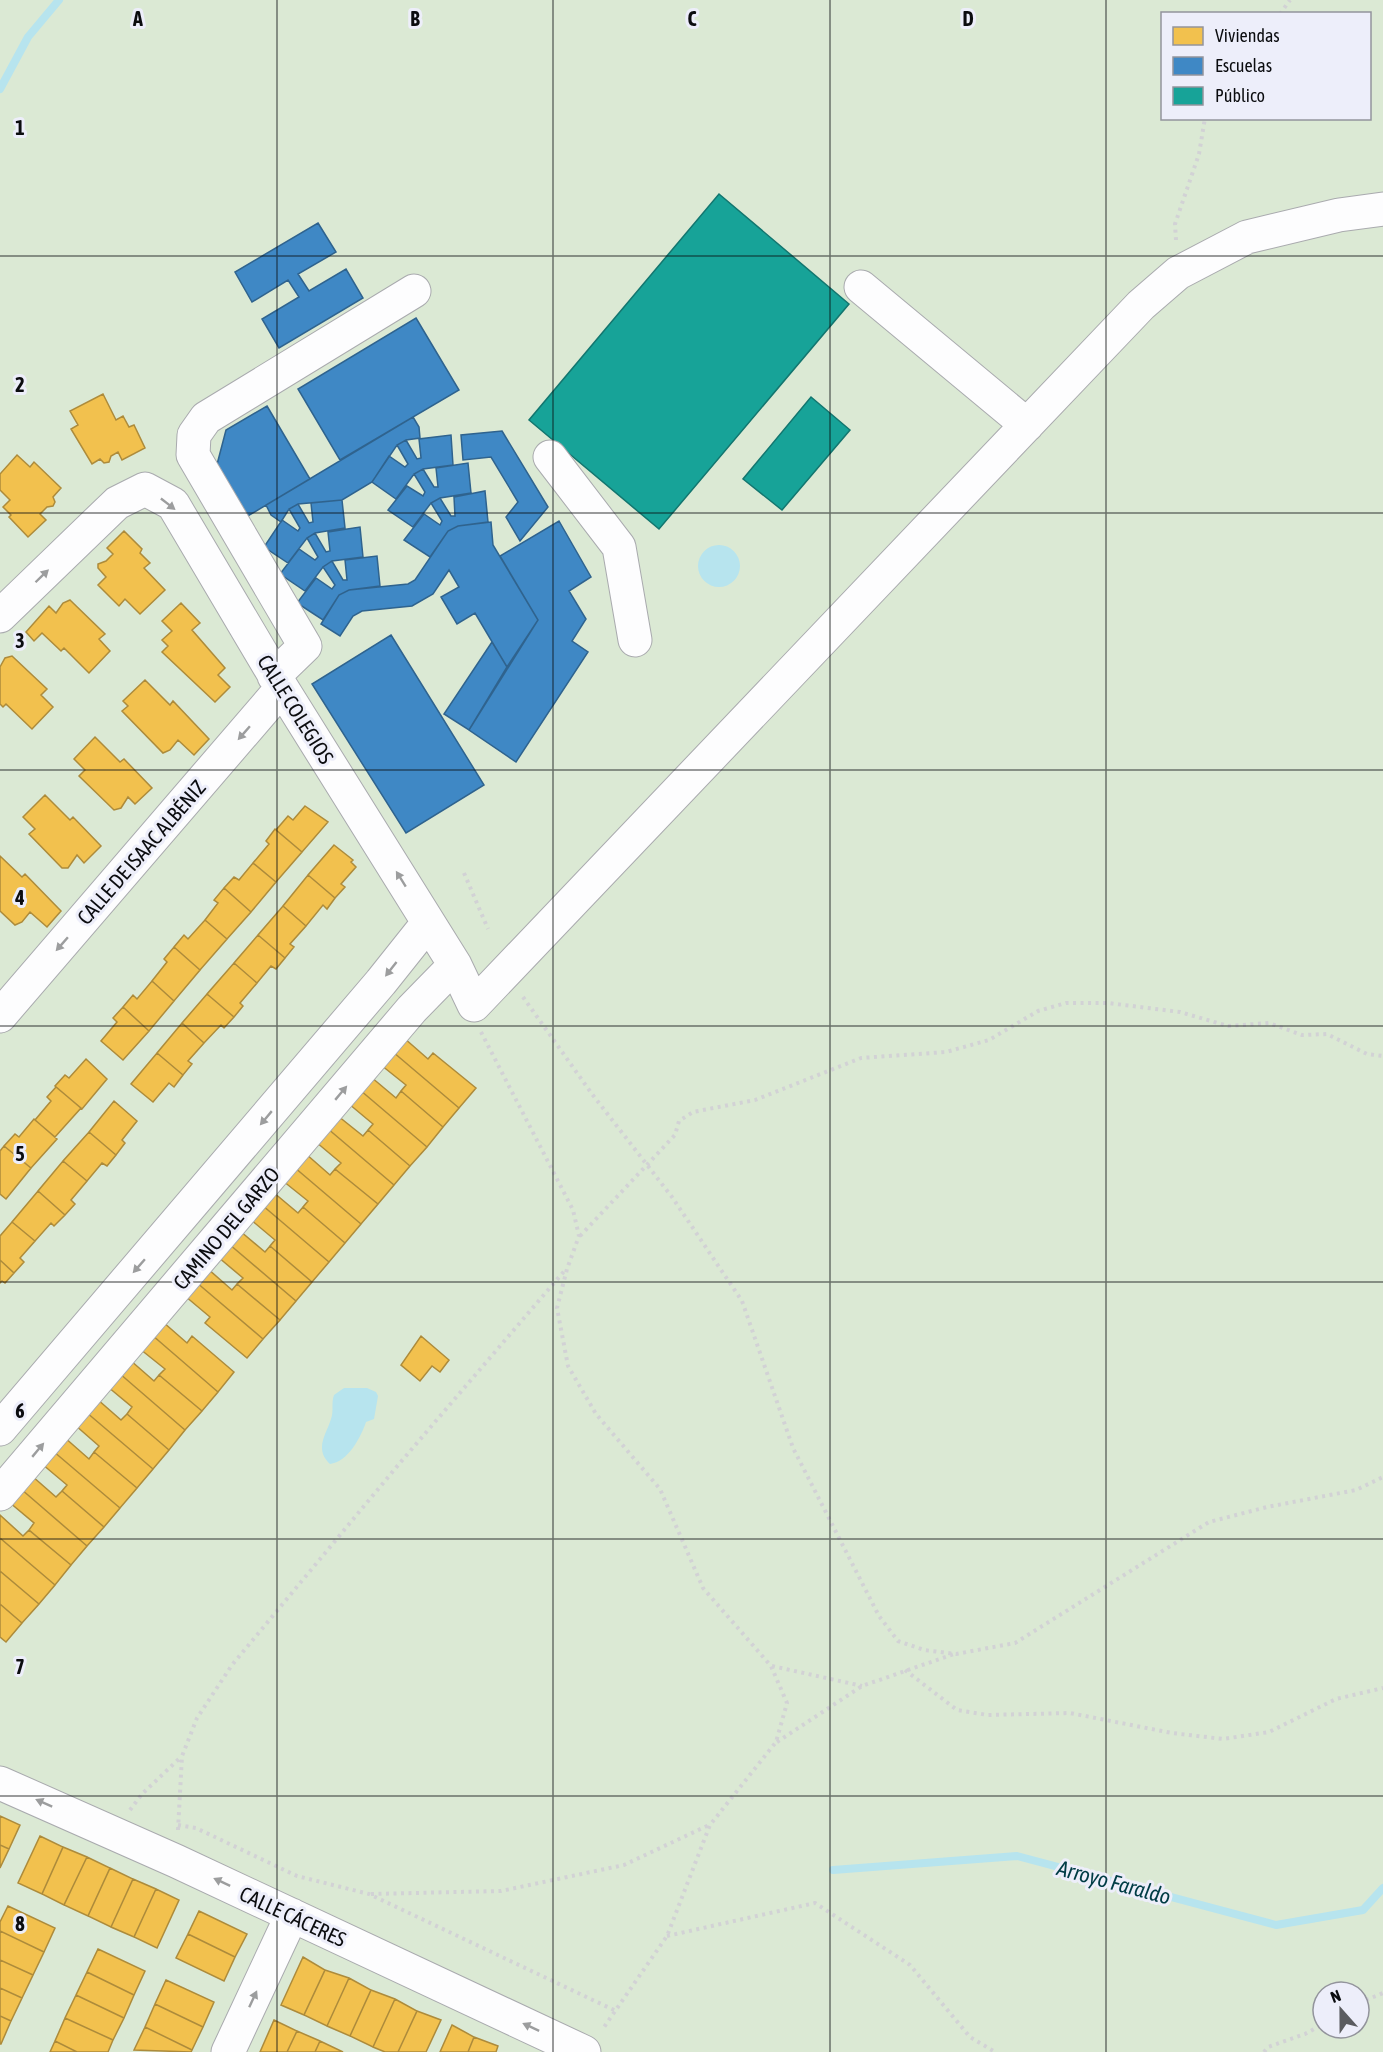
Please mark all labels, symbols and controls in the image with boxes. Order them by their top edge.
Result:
text: A [132,7,143,30]
text: B [410,7,420,30]
text: C [688,7,697,30]
text: D [962,7,974,30]
legend [1161,12,1371,120]
text: Viviendas [1215,25,1280,46]
text: Escuelas [1215,55,1272,76]
text: Público [1215,85,1265,106]
text: 1 [15,116,25,139]
text: 2 [15,373,25,396]
one-way arrow [160,498,176,510]
one-way arrow [34,569,48,583]
text: 3 [15,629,25,652]
street label: CALLE COLEGIOS [253,650,339,768]
one-way arrow [238,725,251,740]
street label: CALLE DE ISAAC ALBÉNIZ [72,775,210,929]
one-way arrow [396,871,407,888]
text: 4 [14,886,25,909]
one-way arrow [56,936,69,951]
one-way arrow [386,961,398,976]
one-way arrow [334,1086,347,1101]
one-way arrow [259,1110,272,1126]
text: 5 [15,1142,25,1165]
street label: CAMINO DEL GARZO [168,1162,284,1294]
one-way arrow [133,1258,146,1273]
text: 6 [15,1399,25,1422]
one-way arrow [31,1443,44,1458]
text: 7 [15,1655,25,1678]
one-way arrow [35,1798,52,1807]
water label: Arroyo Faraldo [1053,1854,1174,1910]
one-way arrow [213,1878,230,1887]
street label: CALLE CÁCERES [236,1881,350,1951]
text: 8 [15,1912,25,1935]
north arrow [1311,1980,1371,2040]
text: N [1328,1986,1343,2006]
one-way arrow [248,1990,257,2007]
one-way arrow [523,2023,540,2032]

